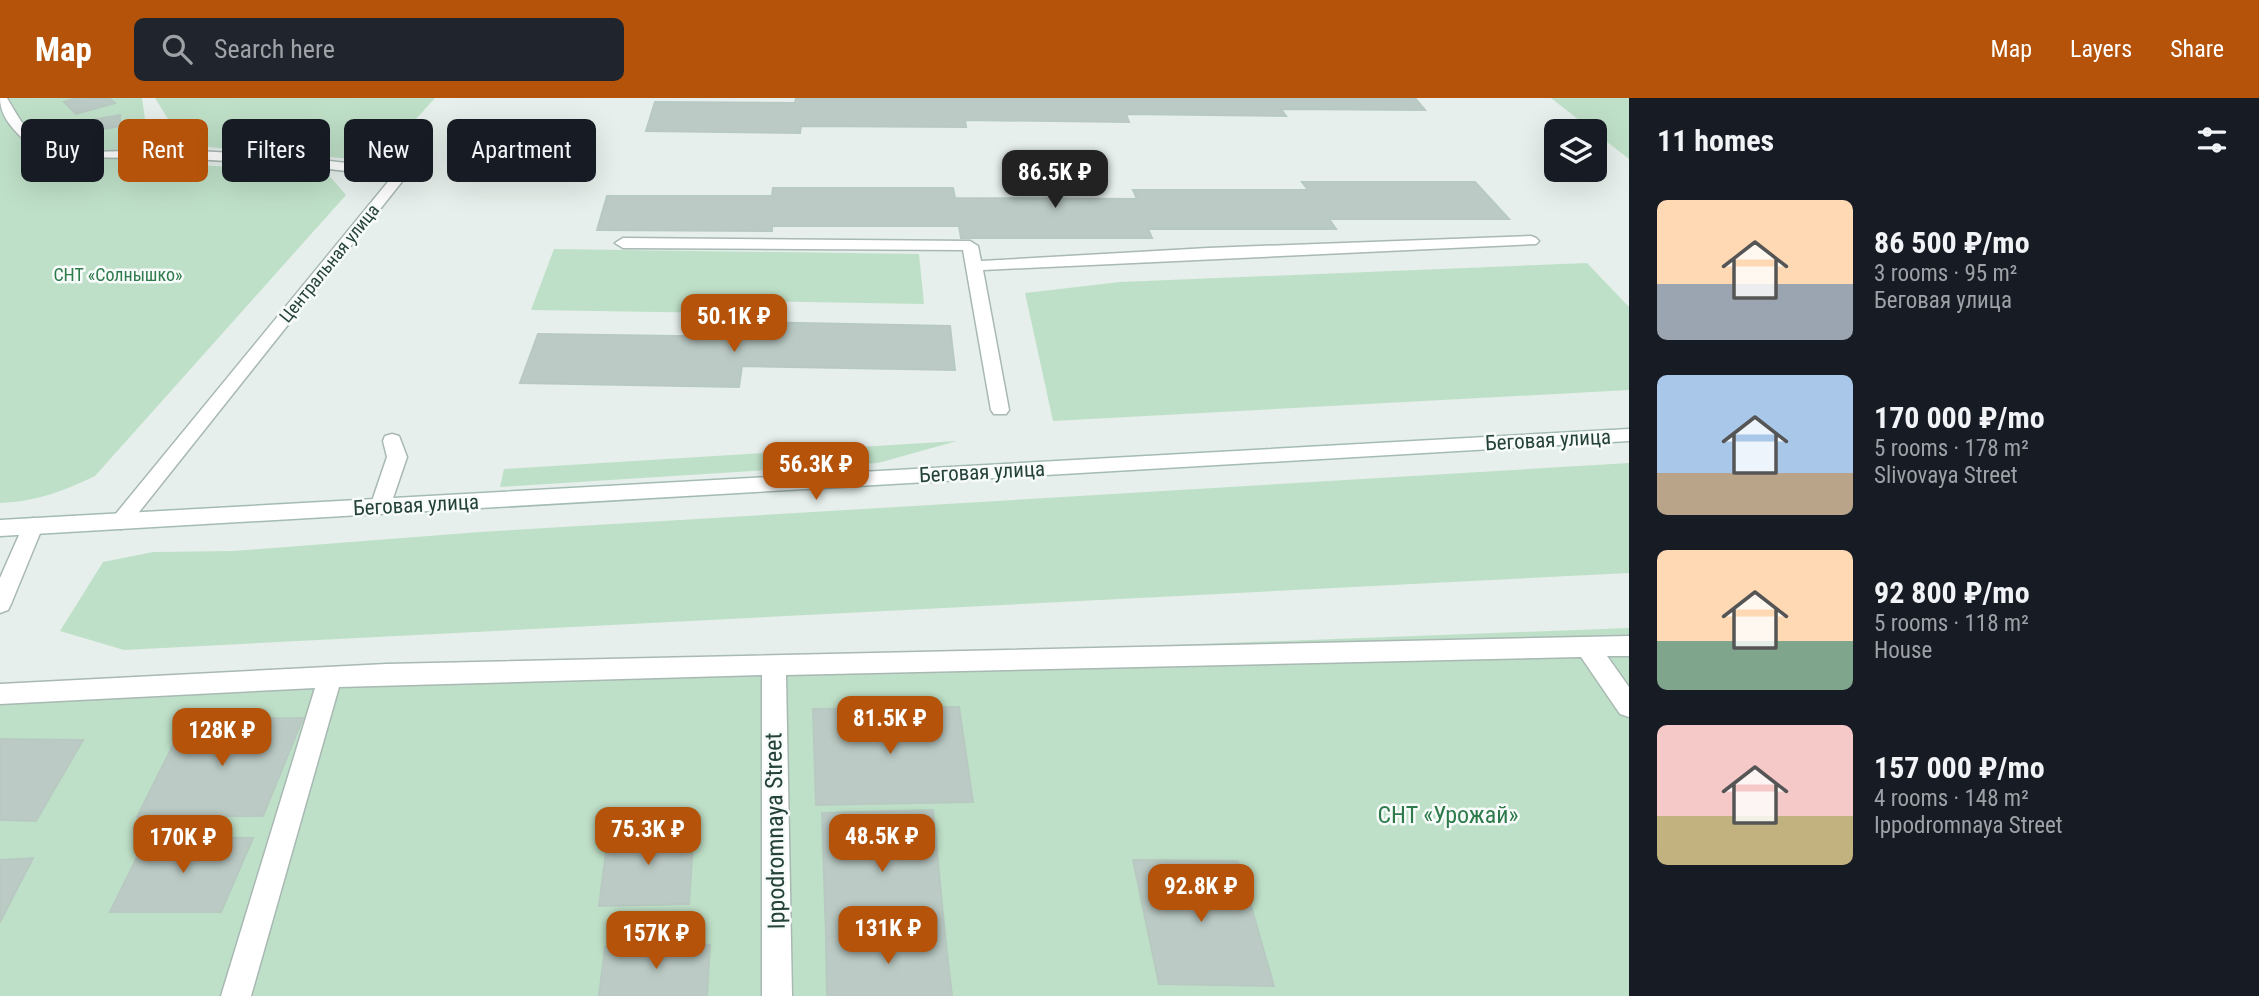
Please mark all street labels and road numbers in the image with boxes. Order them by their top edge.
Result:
street label: Центральная улица [275,200,383,326]
street label: Беговая улица [1484,425,1612,455]
street label: Беговая улица [918,457,1046,487]
street label: Беговая улица [352,490,480,520]
street label: Ippodromnaya Street [759,732,791,930]

